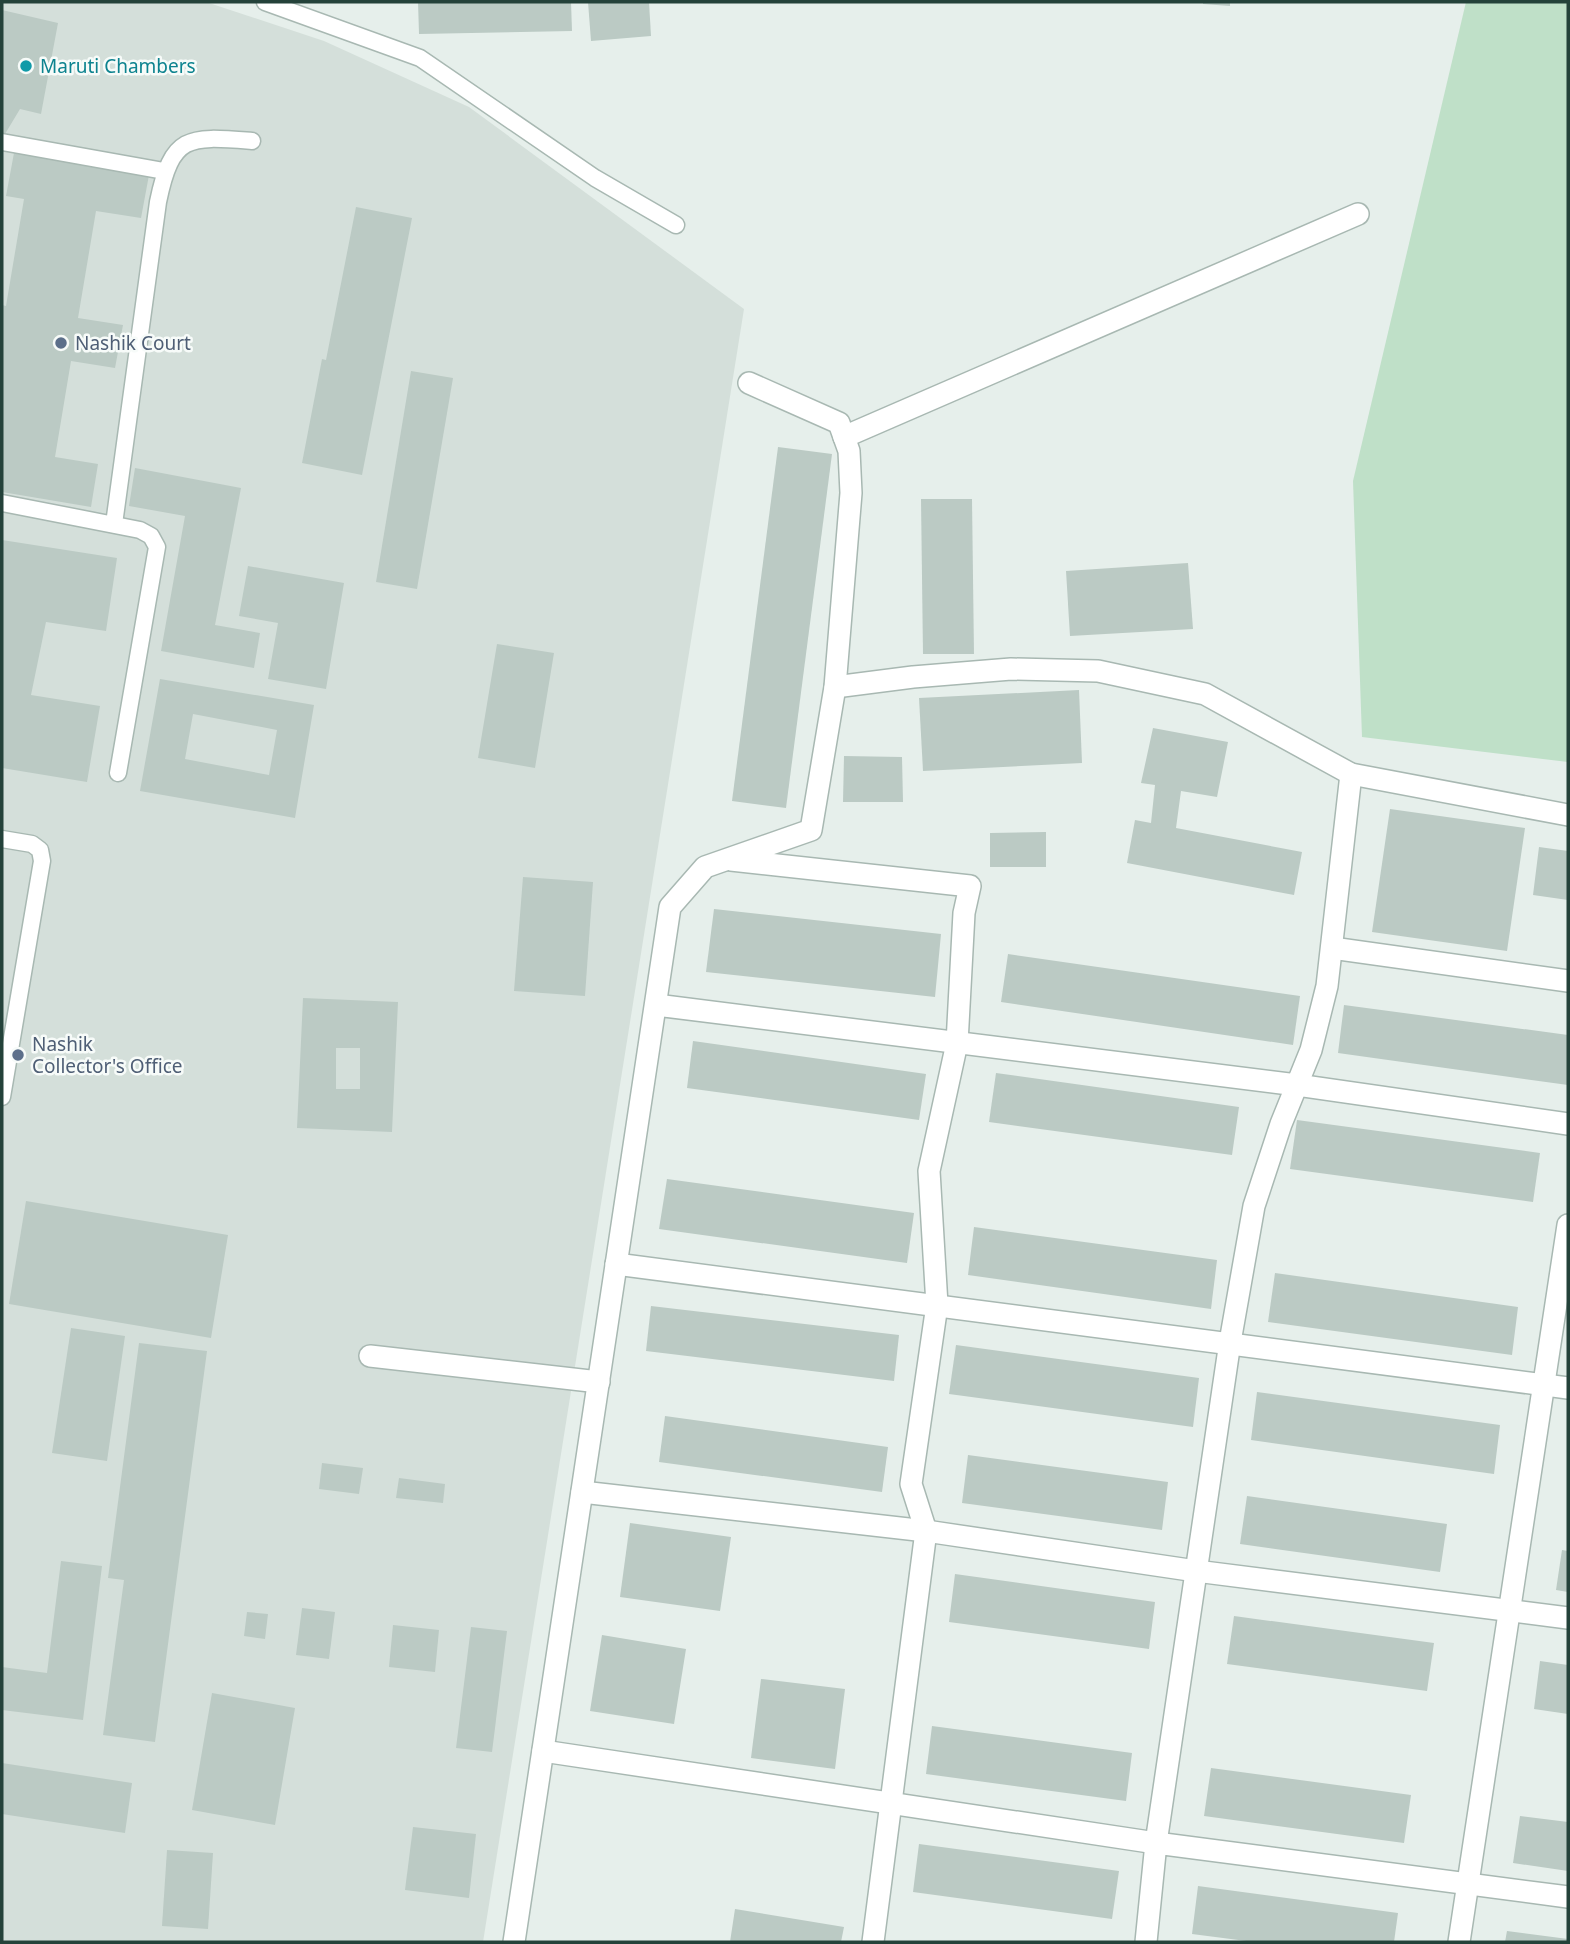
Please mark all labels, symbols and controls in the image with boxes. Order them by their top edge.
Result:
place label: Maruti Chambers [40,53,196,79]
marker: Maruti Chambers [18,58,34,74]
place label: Nashik Court [75,330,191,356]
marker: Nashik Court [53,335,69,351]
place label: Nashik Collector's Office [32,1031,183,1079]
marker: Nashik Collector's Office [10,1047,26,1063]

